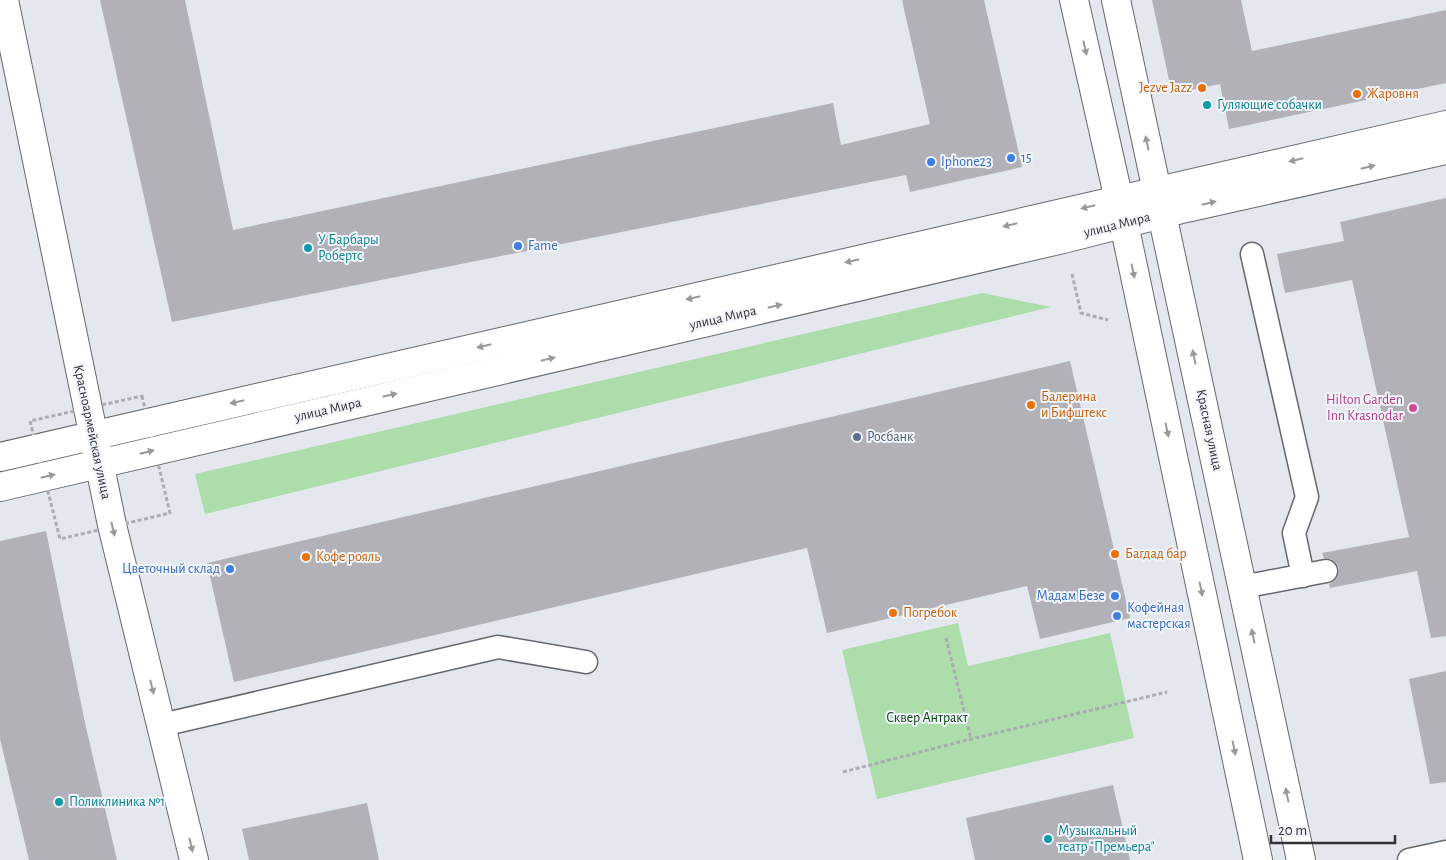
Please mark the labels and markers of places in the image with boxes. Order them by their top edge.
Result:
place label: Jezve Jazz [1139,81,1192,95]
marker: Jezve Jazz [1196,82,1208,94]
place label: Жаровня [1367,87,1419,101]
marker: Жаровня [1351,88,1363,100]
place label: Гуляющие собачки [1217,98,1322,112]
marker: Гуляющие собачки [1201,99,1213,111]
place label: 15 [1021,151,1032,165]
marker: 15 [1005,152,1017,164]
place label: Iphone23 [941,155,992,169]
marker: Iphone23 [925,156,937,168]
place label: У Барбары Робертс [318,233,379,263]
place label: Fame [528,239,558,253]
marker: Fame [512,240,524,252]
marker: У Барбары Робертс [302,242,314,254]
place label: Балерина и Бифштекс [1041,390,1108,420]
place label: Hilton Garden Inn Krasnodar [1326,393,1403,423]
marker: Балерина и Бифштекс [1025,399,1037,411]
marker: Hilton Garden Inn Krasnodar [1407,402,1419,414]
place label: Росбанк [867,430,914,444]
marker: Росбанк [851,431,863,443]
place label: Багдад бар [1125,547,1187,561]
marker: Багдад бар [1109,548,1121,560]
place label: Кофе рояль [316,550,380,564]
marker: Кофе рояль [300,551,312,563]
place label: Цветочный склад [122,562,220,576]
marker: Цветочный склад [224,563,236,575]
place label: Мадам Безе [1037,589,1105,603]
marker: Мадам Безе [1109,590,1121,602]
place label: Кофейная мастерская [1127,601,1191,631]
place label: Погребок [903,606,958,620]
marker: Погребок [887,607,899,619]
marker: Кофейная мастерская [1111,610,1123,622]
place label: Поликлиника №1 [69,795,165,809]
marker: Поликлиника №1 [53,796,65,808]
place label: Музыкальный театр "Премьера" [1057,824,1155,854]
marker: Музыкальный театр "Премьера" [1042,833,1054,845]

